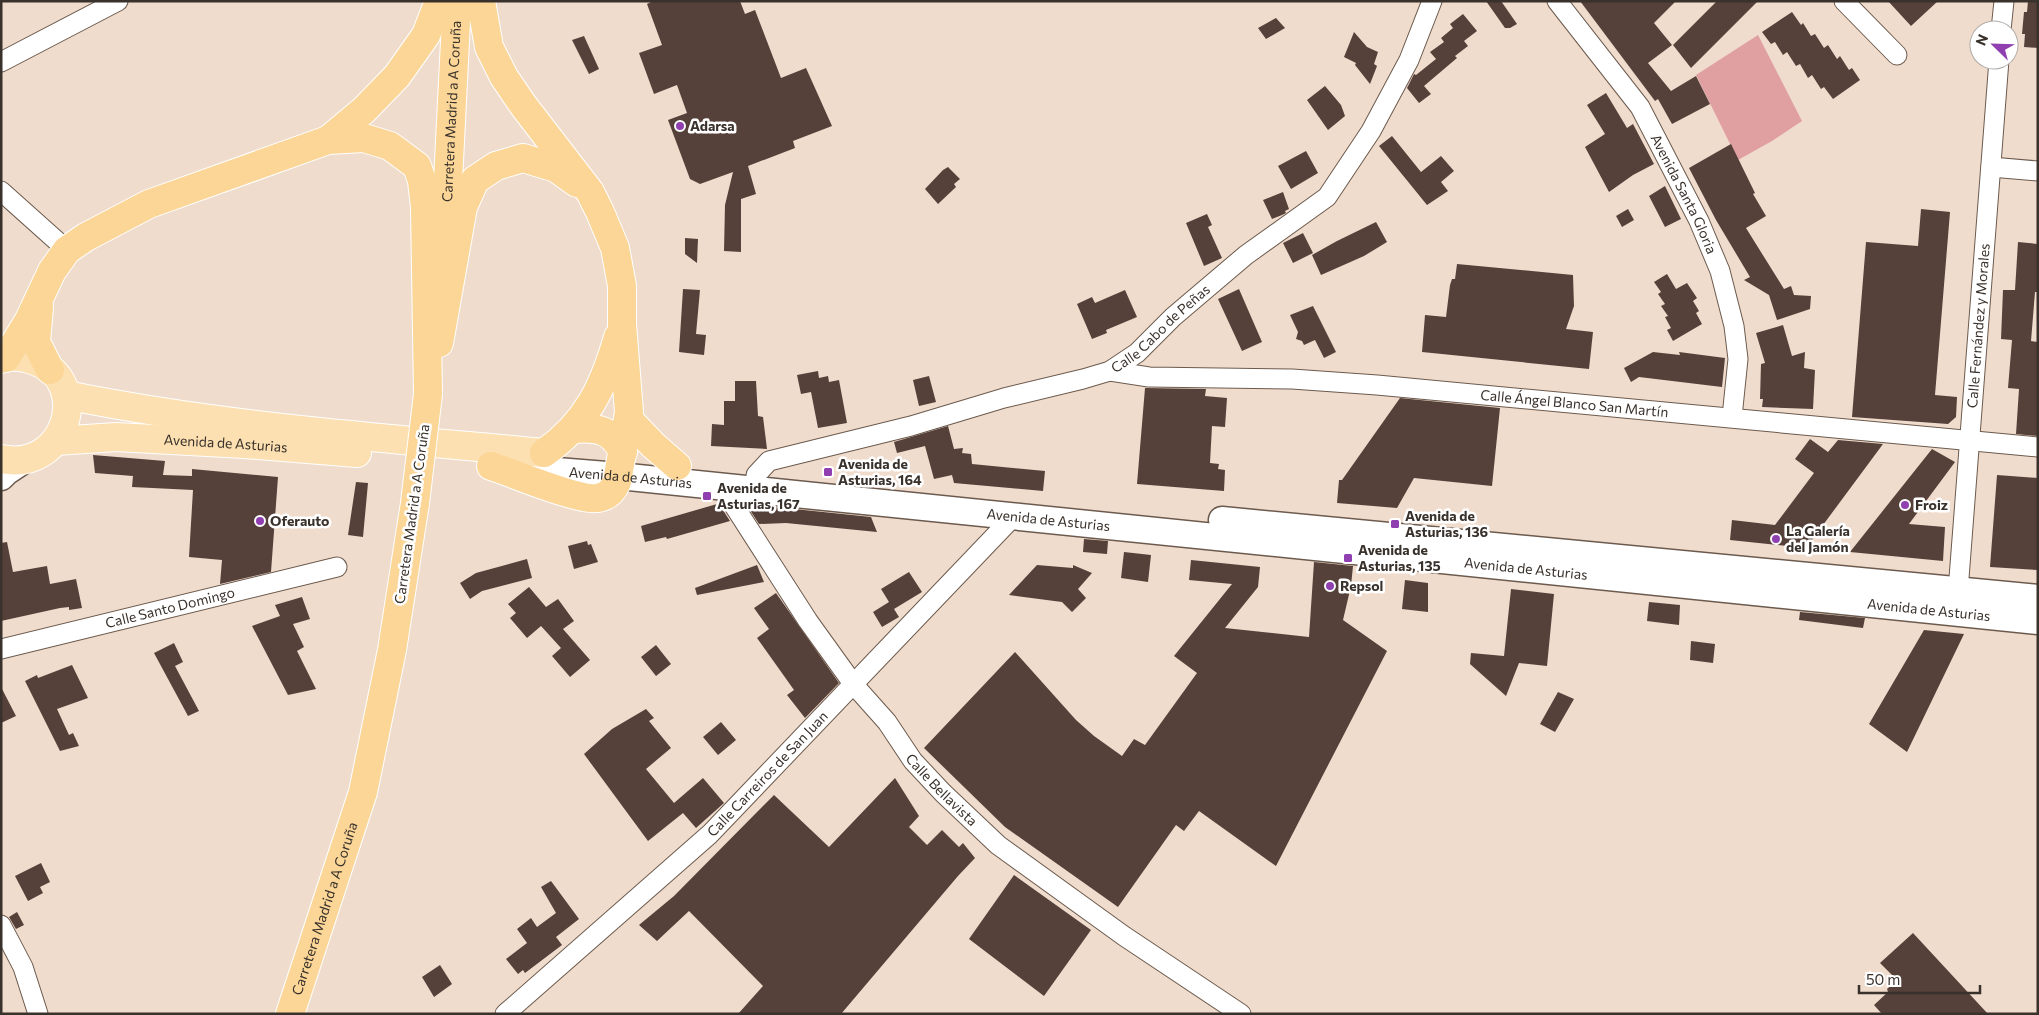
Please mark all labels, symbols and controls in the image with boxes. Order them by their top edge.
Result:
street label: Carretera Madrid a A Coruña [438,20,464,202]
north arrow [1969,20,2019,70]
text: N [1972,32,1991,48]
place label: Adarsa [690,117,735,134]
marker: Adarsa [674,120,686,132]
street label: Avenida Santa Gloria [1647,131,1721,256]
street label: Calle Fernández y Morales [1963,243,1993,409]
street label: Calle Cabo de Peñas [1107,280,1213,376]
street label: Calle Ángel Blanco San Martín [1480,386,1669,420]
street label: Carretera Madrid a A Coruña [390,423,433,605]
street label: Avenida de Asturias [163,431,288,455]
place label: Avenida de Asturias, 164 [838,455,922,488]
street label: Avenida de Asturias [568,463,693,491]
marker: Avenida de Asturias, 164 [822,466,834,478]
place label: Avenida de Asturias, 167 [717,479,800,512]
marker: Avenida de Asturias, 167 [701,490,713,502]
place label: Froiz [1915,496,1948,513]
marker: Froiz [1899,499,1911,511]
street label: Avenida de Asturias [986,505,1111,534]
place label: Avenida de Asturias, 136 [1405,507,1489,540]
place label: Oferauto [270,512,329,529]
marker: Oferauto [254,515,266,527]
marker: Avenida de Asturias, 136 [1389,518,1401,530]
place label: La Galería del Jamón [1786,522,1850,555]
marker: La Galería del Jamón [1770,533,1782,545]
place label: Avenida de Asturias, 135 [1358,541,1441,574]
marker: Avenida de Asturias, 135 [1342,552,1354,564]
street label: Avenida de Asturias [1463,553,1588,583]
place label: Repsol [1340,577,1383,594]
marker: Repsol [1324,580,1336,592]
street label: Calle Santo Domingo [103,583,236,631]
street label: Avenida de Asturias [1866,595,1991,624]
street label: Calle Carreiros de San Juan [703,707,831,840]
street label: Calle Bellavista [902,750,981,829]
street label: Carretera Madrid a A Coruña [288,820,361,997]
scale bar [1859,962,1980,994]
text: 50 m [1866,970,1900,988]

